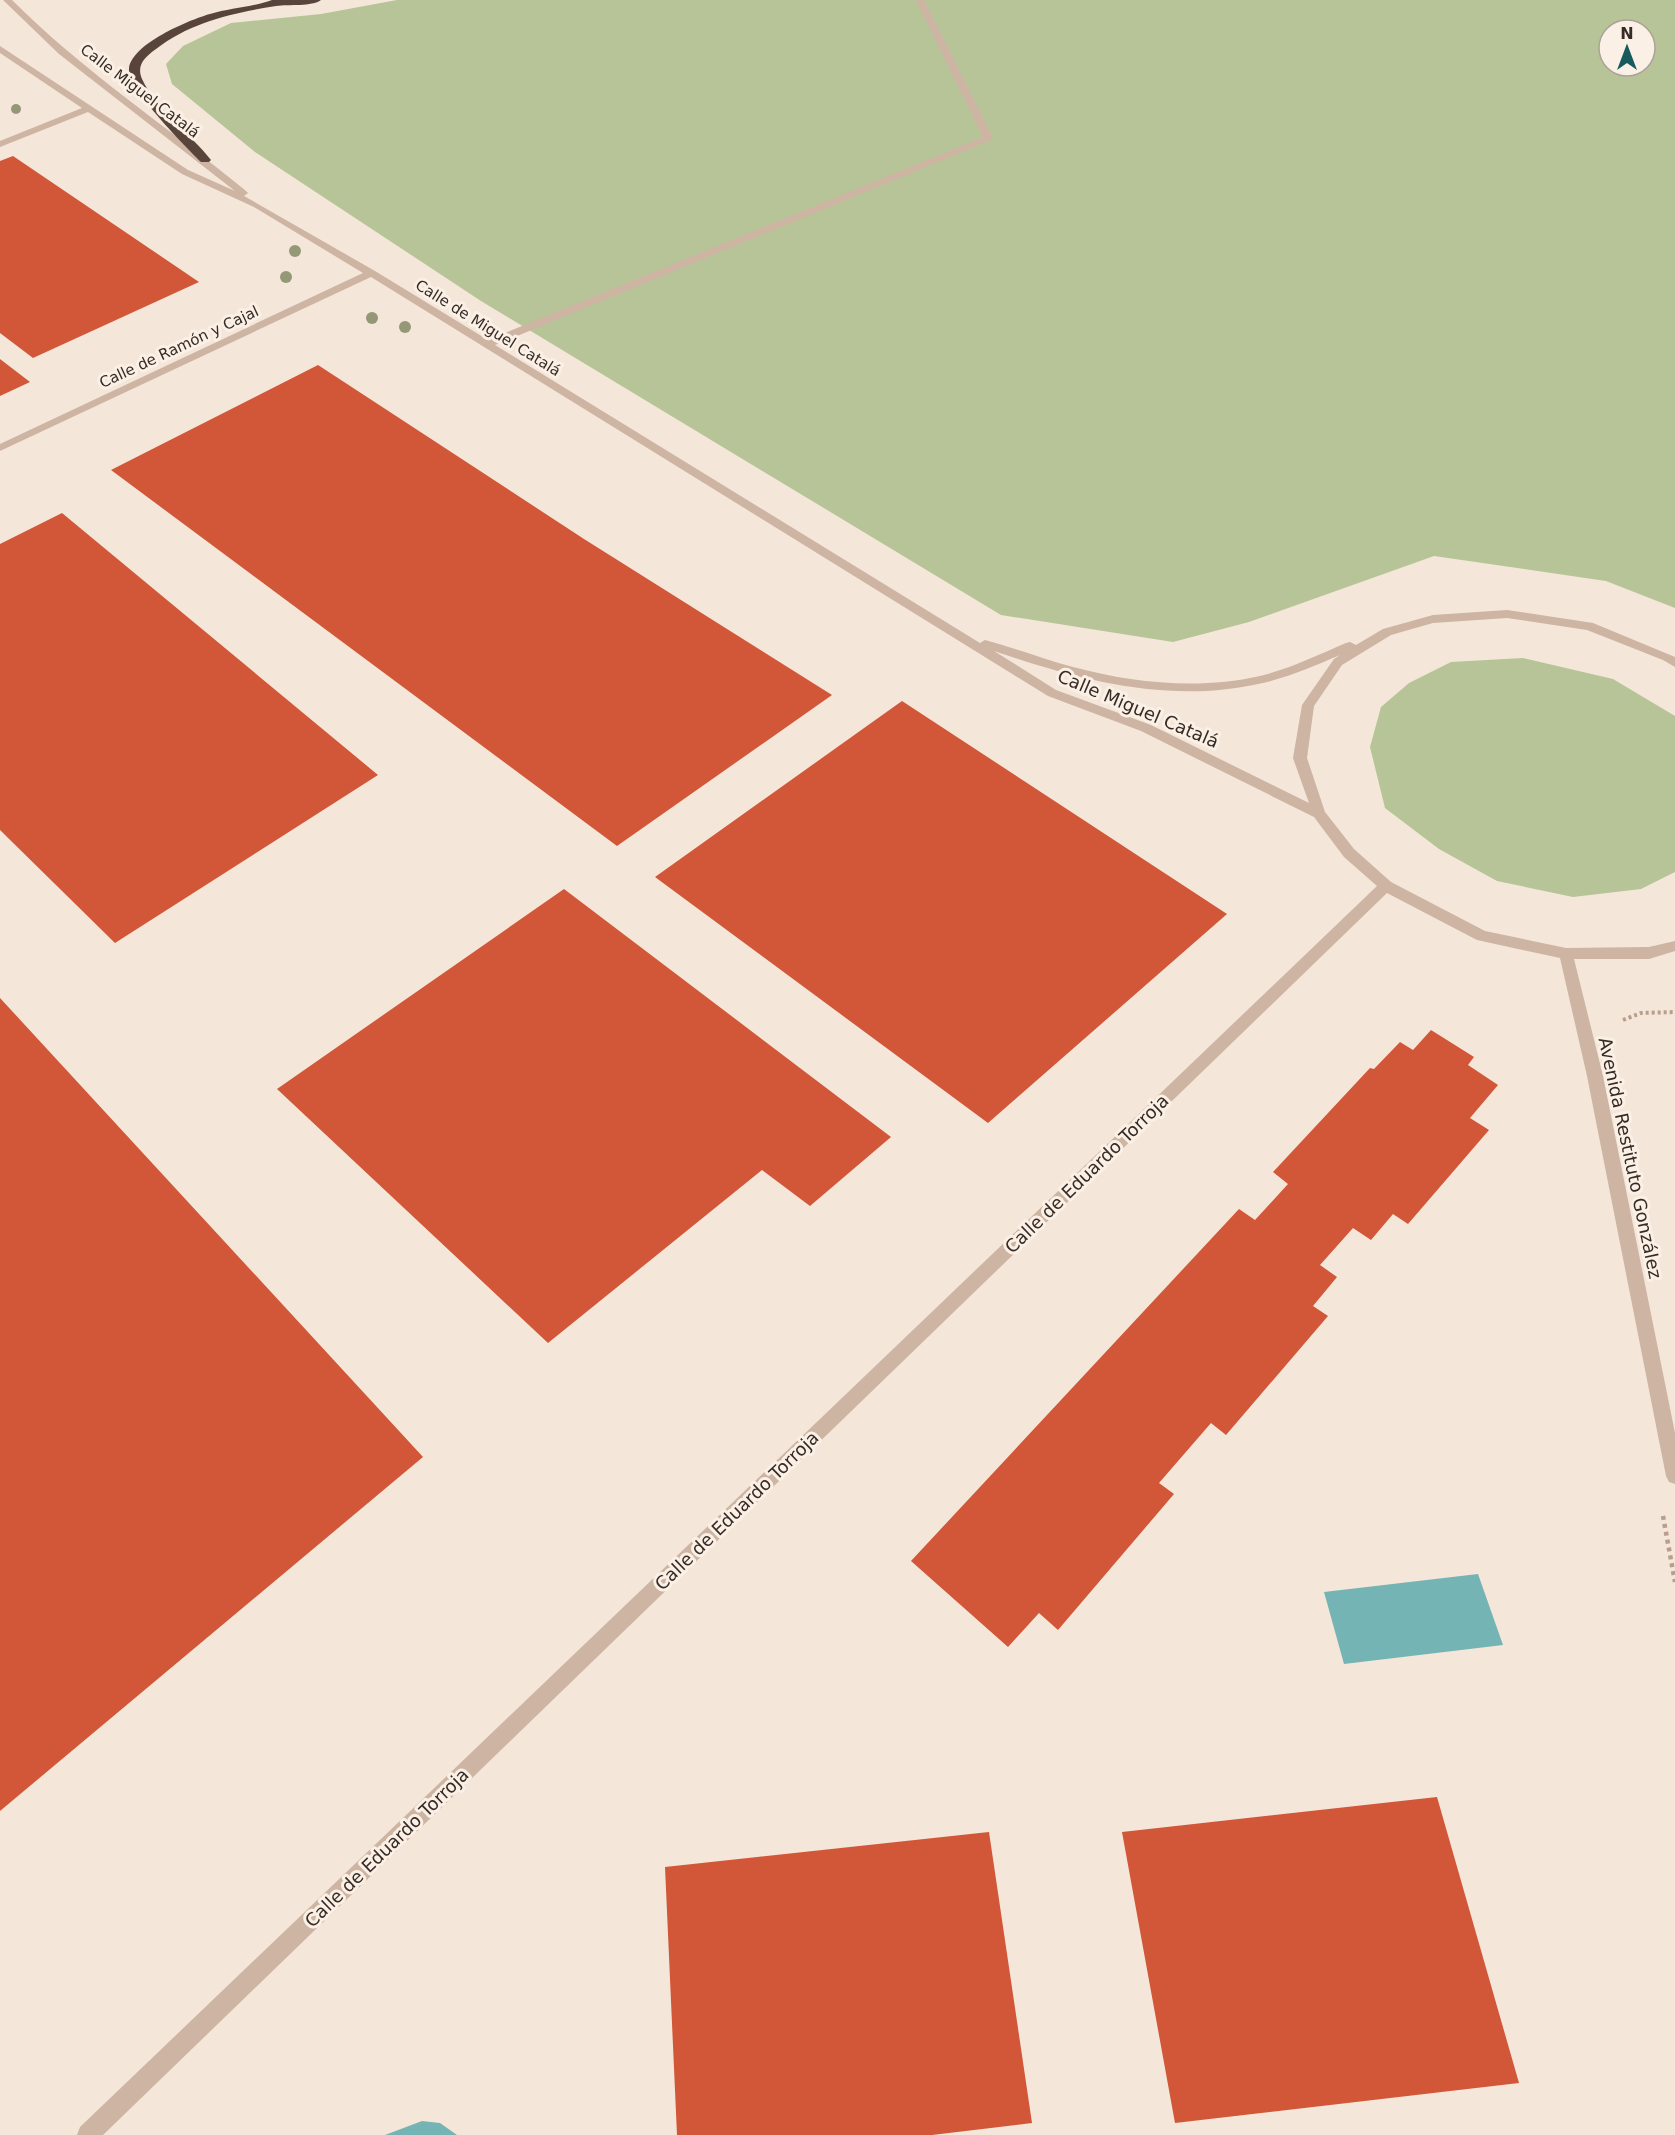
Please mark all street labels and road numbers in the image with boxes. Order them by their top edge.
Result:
street label: Calle Miguel Catalá [77,40,203,142]
street label: Calle de Miguel Catalá [412,276,564,380]
street label: Calle de Ramón y Cajal [96,302,262,392]
street label: Calle Miguel Catalá [1054,665,1222,752]
street label: Avenida Restituto González [1595,1035,1666,1281]
street label: Calle de Eduardo Torroja [1001,1090,1173,1257]
street label: Calle de Eduardo Torroja [651,1427,823,1594]
street label: Calle de Eduardo Torroja [301,1764,473,1931]

